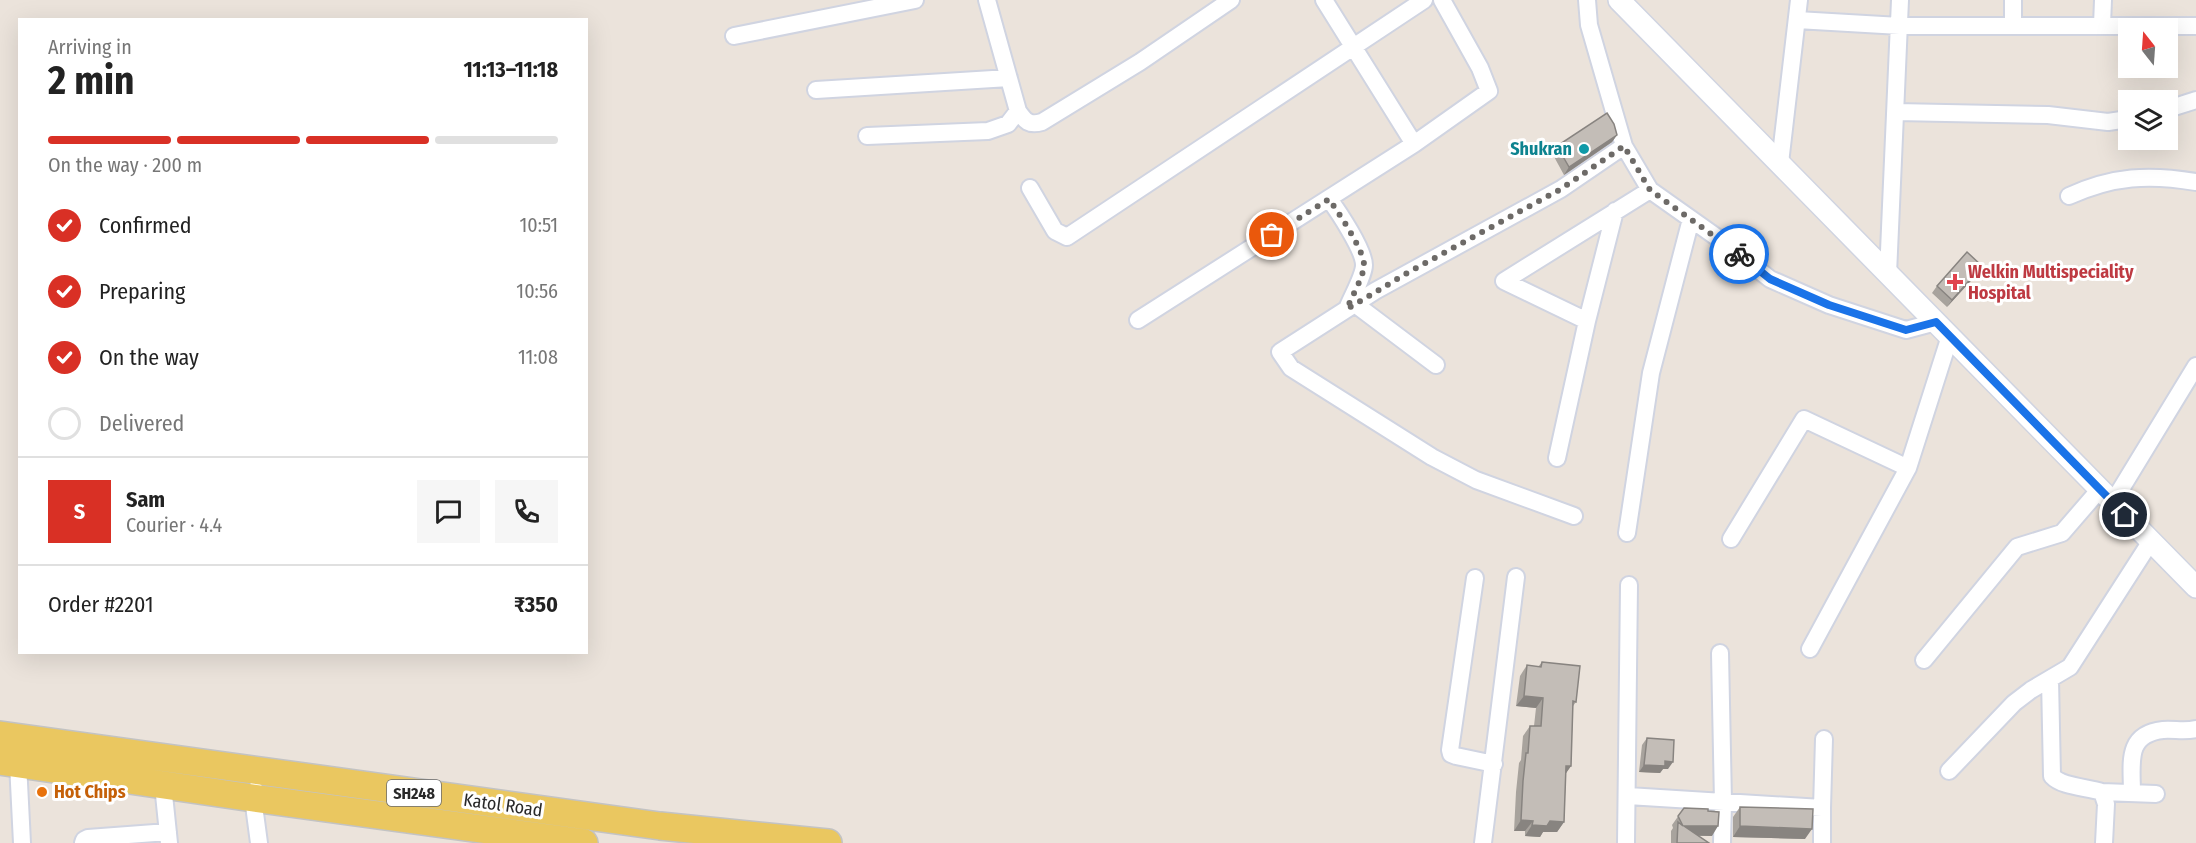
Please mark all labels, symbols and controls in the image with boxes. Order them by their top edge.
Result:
north arrow [2118,18,2178,78]
map controls [2118,18,2178,150]
text: Arriving in [48,35,132,59]
text: 11:13–11:18 [463,56,558,83]
text: 2 min [48,58,134,104]
button: layers [2118,90,2178,150]
place label: Shukran [1510,138,1572,160]
marker: Shukran [1577,142,1591,156]
text: On the way · 200 m [48,153,202,177]
icon: check [48,209,81,242]
pin [1246,209,1297,260]
text: Confirmed [99,212,192,239]
text: 10:51 [519,213,558,237]
icon: bag [1255,218,1288,251]
courier [1709,224,1769,284]
icon: bike [1723,238,1756,271]
place label: Welkin Multispeciality Hospital [1968,261,2134,304]
marker: Welkin Multispeciality Hospital [1946,273,1964,291]
icon: check [48,275,81,308]
text: Preparing [99,278,185,305]
text: 10:56 [516,279,558,303]
icon: check [48,341,81,374]
text: On the way [99,344,199,371]
text: 11:08 [518,345,558,369]
text: Delivered [99,410,184,437]
button: chat [417,480,480,543]
button: phone [495,480,558,543]
text: Sam [126,486,165,513]
pin [2099,489,2150,540]
text: S [74,498,85,525]
icon: home [2108,498,2141,531]
text: Courier · 4.4 [126,513,222,537]
text: Order #2201 [48,591,154,618]
text: ₹350 [514,591,558,618]
road number: SH248 [387,780,441,806]
place label: Hot Chips [54,781,126,803]
marker: Hot Chips [35,785,49,799]
street label: Katol Road [462,789,544,821]

